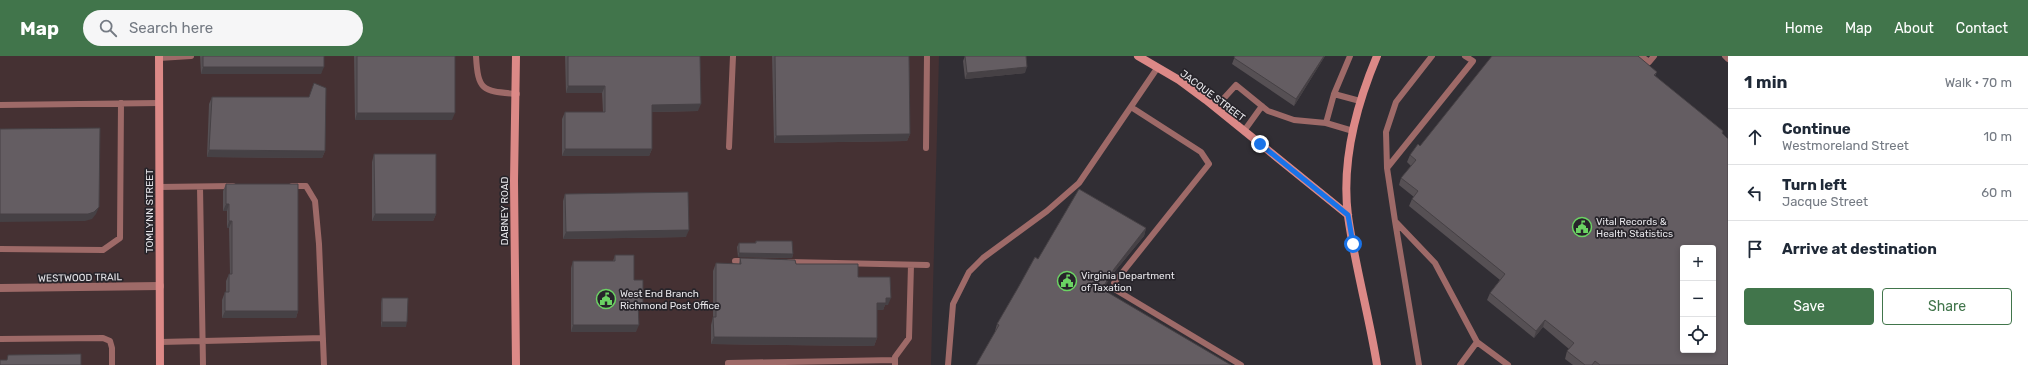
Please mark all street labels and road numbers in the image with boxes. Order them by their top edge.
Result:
street label: JACQUE STREET [1178,67,1247,124]
street label: TOMLYNN STREET [144,169,156,253]
street label: DABNEY ROAD [499,177,511,245]
street label: WESTWOOD TRAIL [38,271,122,285]

